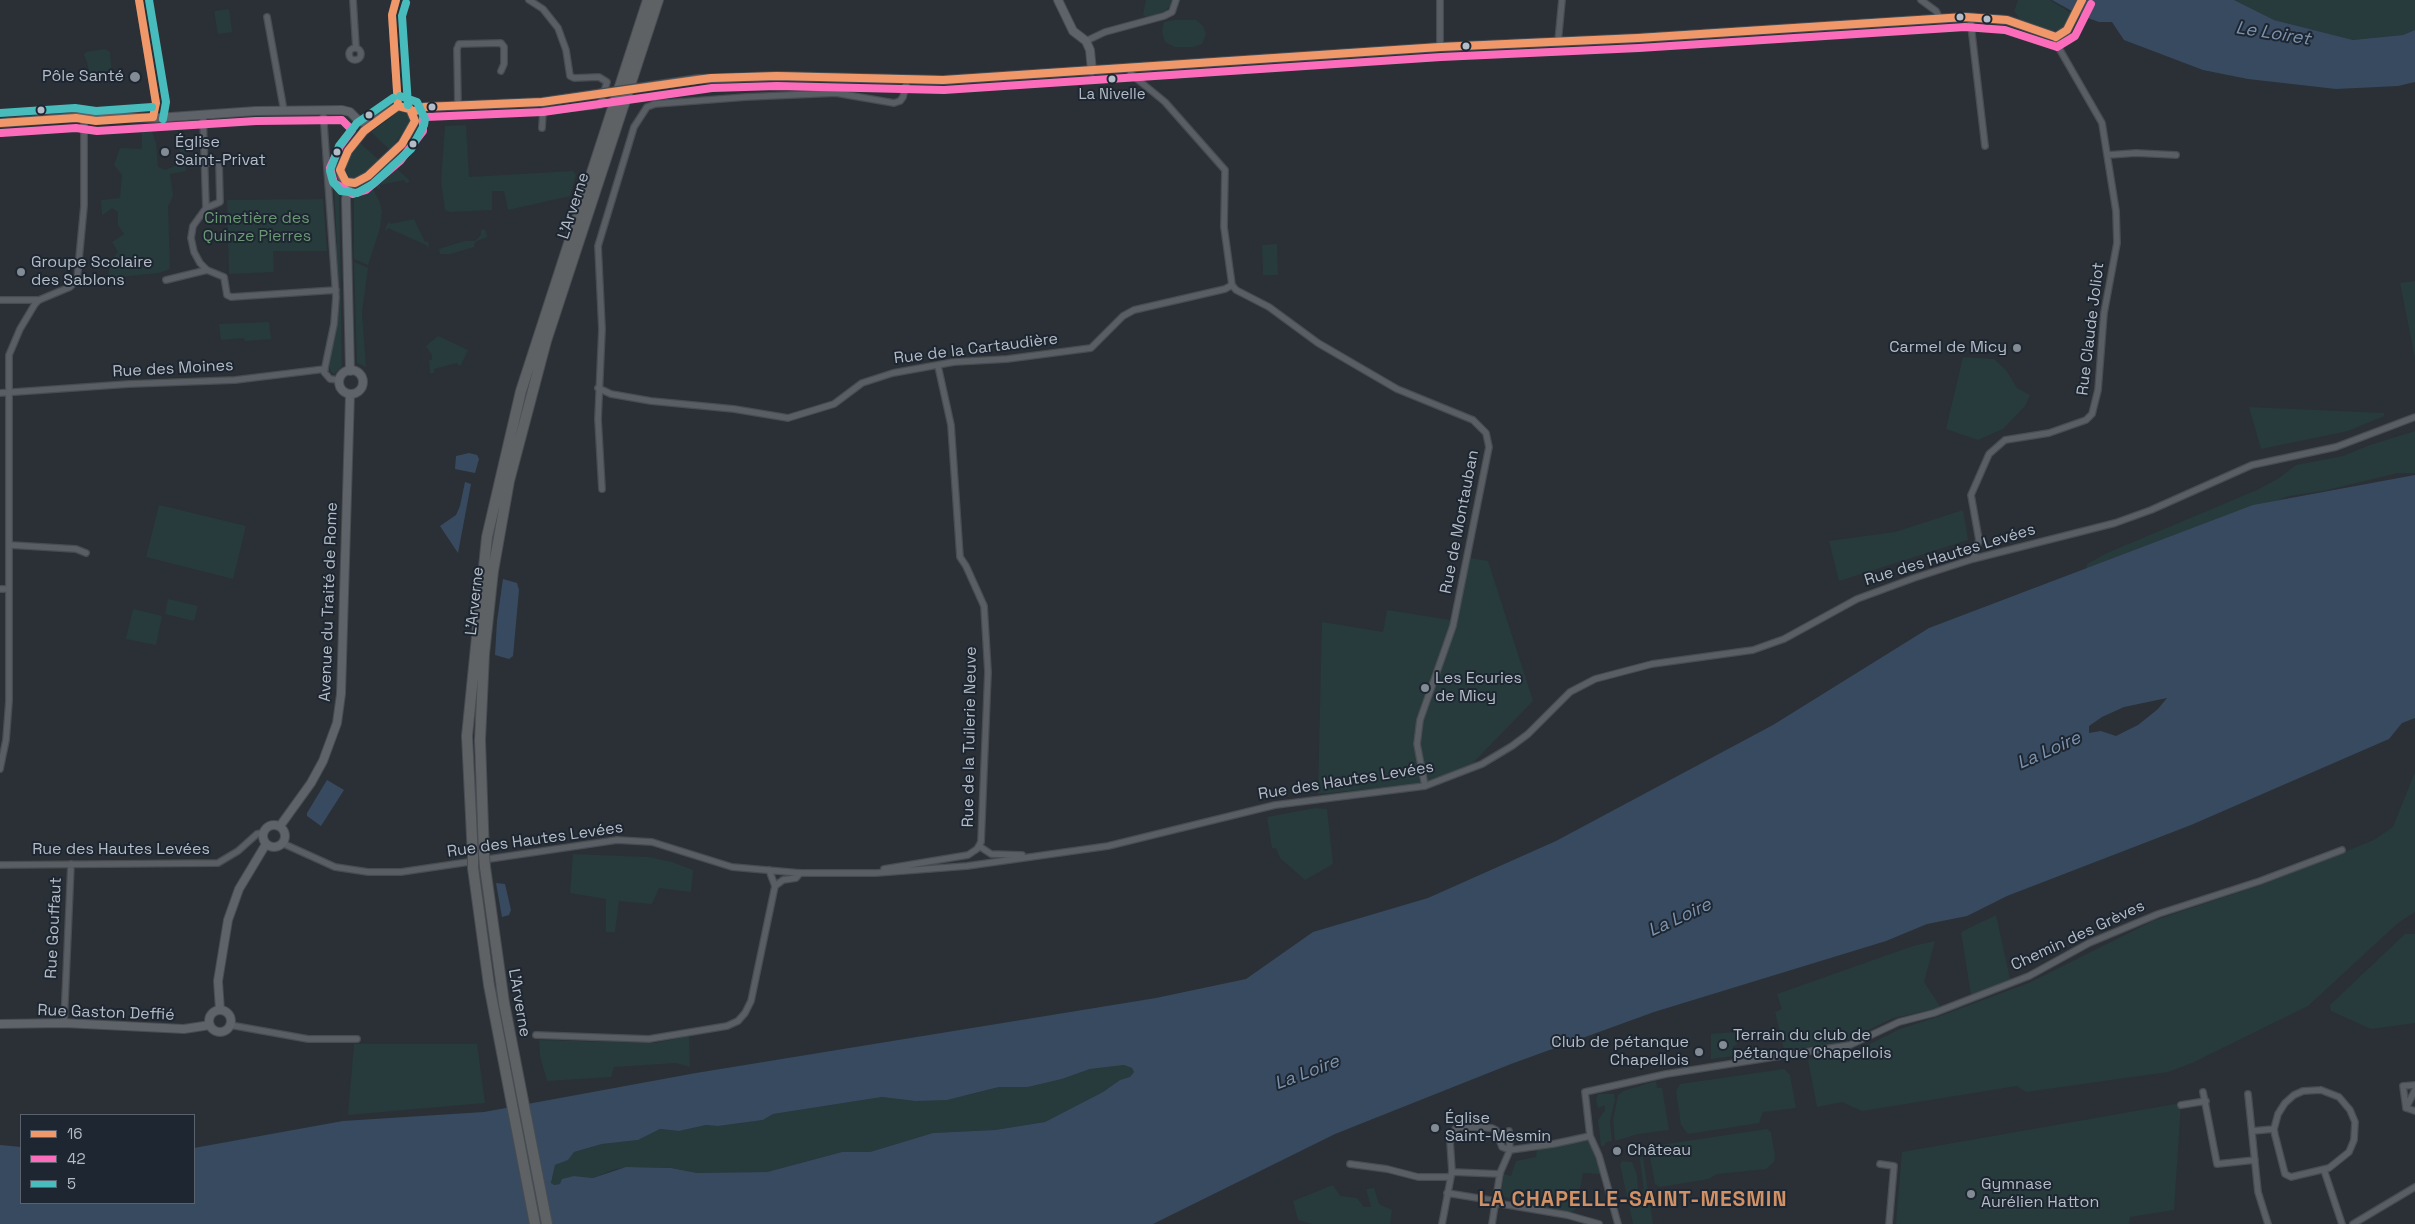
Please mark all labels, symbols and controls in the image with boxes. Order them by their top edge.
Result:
unlabelled marker [1955,12,1965,22]
unlabelled marker [1982,14,1992,24]
water label: Le Loiret [2234,17,2312,51]
unlabelled marker [1461,41,1471,51]
place label: Pôle Santé [42,67,124,87]
marker: Pôle Santé [128,70,142,84]
marker: La Nivelle [1107,74,1117,84]
place label: La Nivelle [1078,86,1146,104]
unlabelled marker [427,102,437,112]
unlabelled marker [36,105,46,115]
unlabelled marker [364,110,374,120]
place label: Église Saint-Privat [175,133,266,171]
unlabelled marker [408,139,418,149]
marker: Église Saint-Privat [159,146,171,158]
unlabelled marker [332,147,342,157]
street label: L'Arverne [554,170,594,242]
park label: Cimetière des Quinze Pierres [203,209,311,247]
place label: Groupe Scolaire des Sablons [31,253,152,291]
street label: Rue Claude Joliot [2073,261,2109,397]
marker: Groupe Scolaire des Sablons [15,266,27,278]
street label: Rue de la Cartaudière [893,329,1059,369]
place label: Carmel de Micy [1889,338,2007,358]
marker: Carmel de Micy [2011,342,2023,354]
street label: Rue des Moines [112,356,234,382]
street label: Rue de Montauban [1437,448,1483,596]
street label: Avenue du Traité de Rome [316,502,342,702]
street label: Rue des Hautes Levées [1862,520,2038,590]
street label: L'Arverne [462,566,488,636]
street label: Rue de la Tuilerie Neuve [959,646,981,828]
place label: Les Ecuries de Micy [1435,669,1522,707]
marker: Les Ecuries de Micy [1419,682,1431,694]
water label: La Loire [2014,727,2084,775]
street label: Rue des Hautes Levées [1257,758,1435,804]
street label: Rue des Hautes Levées [446,818,624,862]
street label: Rue des Hautes Levées [32,840,210,860]
street label: Rue Gouffaut [42,877,66,979]
water label: La Loire [1645,894,1715,942]
street label: Chemin des Grèves [2008,897,2148,975]
street label: L'Arverne [504,967,534,1039]
street label: Rue Gaston Deffié [37,1001,175,1025]
place label: Terrain du club de pétanque Chapellois [1733,1026,1892,1064]
place label: Club de pétanque Chapellois [1551,1033,1689,1071]
marker: Terrain du club de pétanque Chapellois [1717,1039,1729,1051]
marker: Club de pétanque Chapellois [1693,1046,1705,1058]
water label: La Loire [1272,1051,1342,1095]
place label: Église Saint-Mesmin [1445,1109,1551,1147]
legend [20,1114,195,1204]
marker: Église Saint-Mesmin [1429,1122,1441,1134]
text: 16 [67,1124,82,1143]
place label: Château [1627,1141,1691,1161]
marker: Château [1611,1145,1623,1157]
text: 42 [67,1149,85,1168]
text: 5 [67,1174,76,1193]
place label: Gymnase Aurélien Hatton [1981,1175,2099,1213]
district label: LA CHAPELLE-SAINT-MESMIN [1476,1187,1790,1213]
marker: Gymnase Aurélien Hatton [1965,1188,1977,1200]

